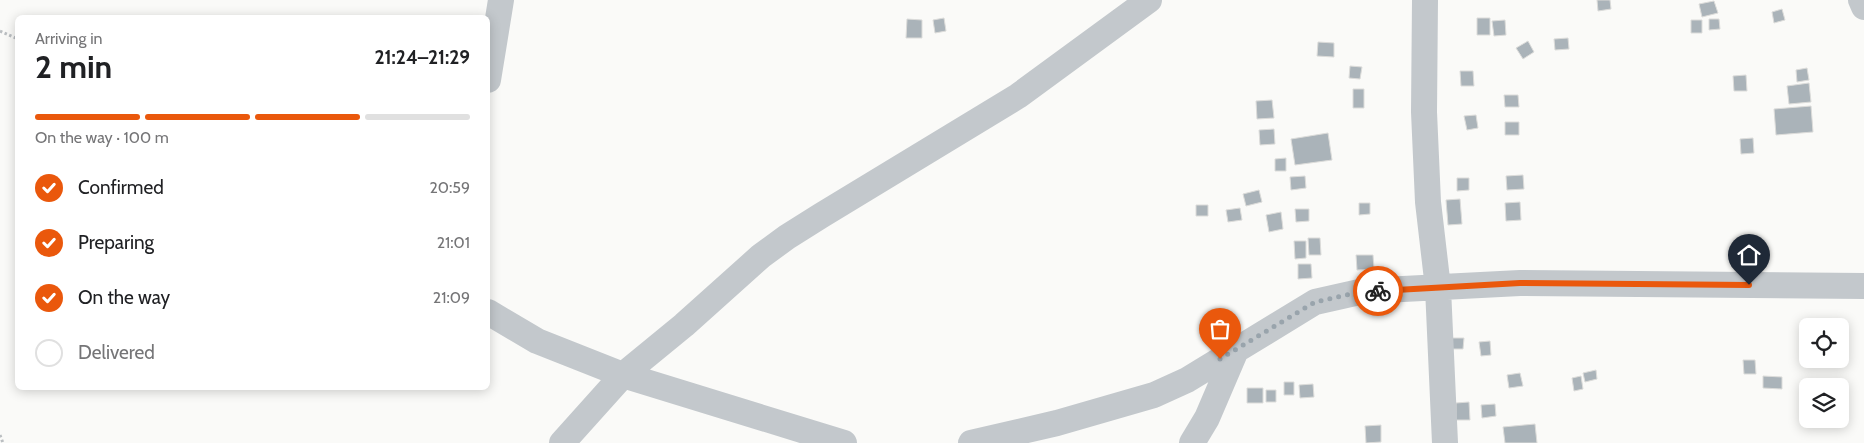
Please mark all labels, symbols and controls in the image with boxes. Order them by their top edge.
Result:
text: Arriving in [35,29,102,48]
text: 21:24–21:29 [375,46,470,69]
text: 2 min [35,47,112,86]
text: On the way · 100 m [35,128,169,147]
icon: check [35,174,63,202]
text: Confirmed [78,176,164,199]
text: 20:59 [429,178,470,197]
icon: check [35,229,63,257]
text: Preparing [78,231,154,254]
text: 21:01 [437,233,470,252]
pin [1728,234,1770,285]
icon: home [1735,241,1763,269]
courier [1353,266,1403,316]
icon: bike [1364,277,1392,305]
icon: check [35,284,63,312]
text: On the way [78,286,170,309]
text: 21:09 [433,288,470,307]
pin [1199,308,1241,359]
icon: bag [1206,315,1234,343]
map controls [1799,318,1849,428]
button: locate [1799,318,1849,368]
text: Delivered [78,341,155,364]
button: layers [1799,378,1849,428]

